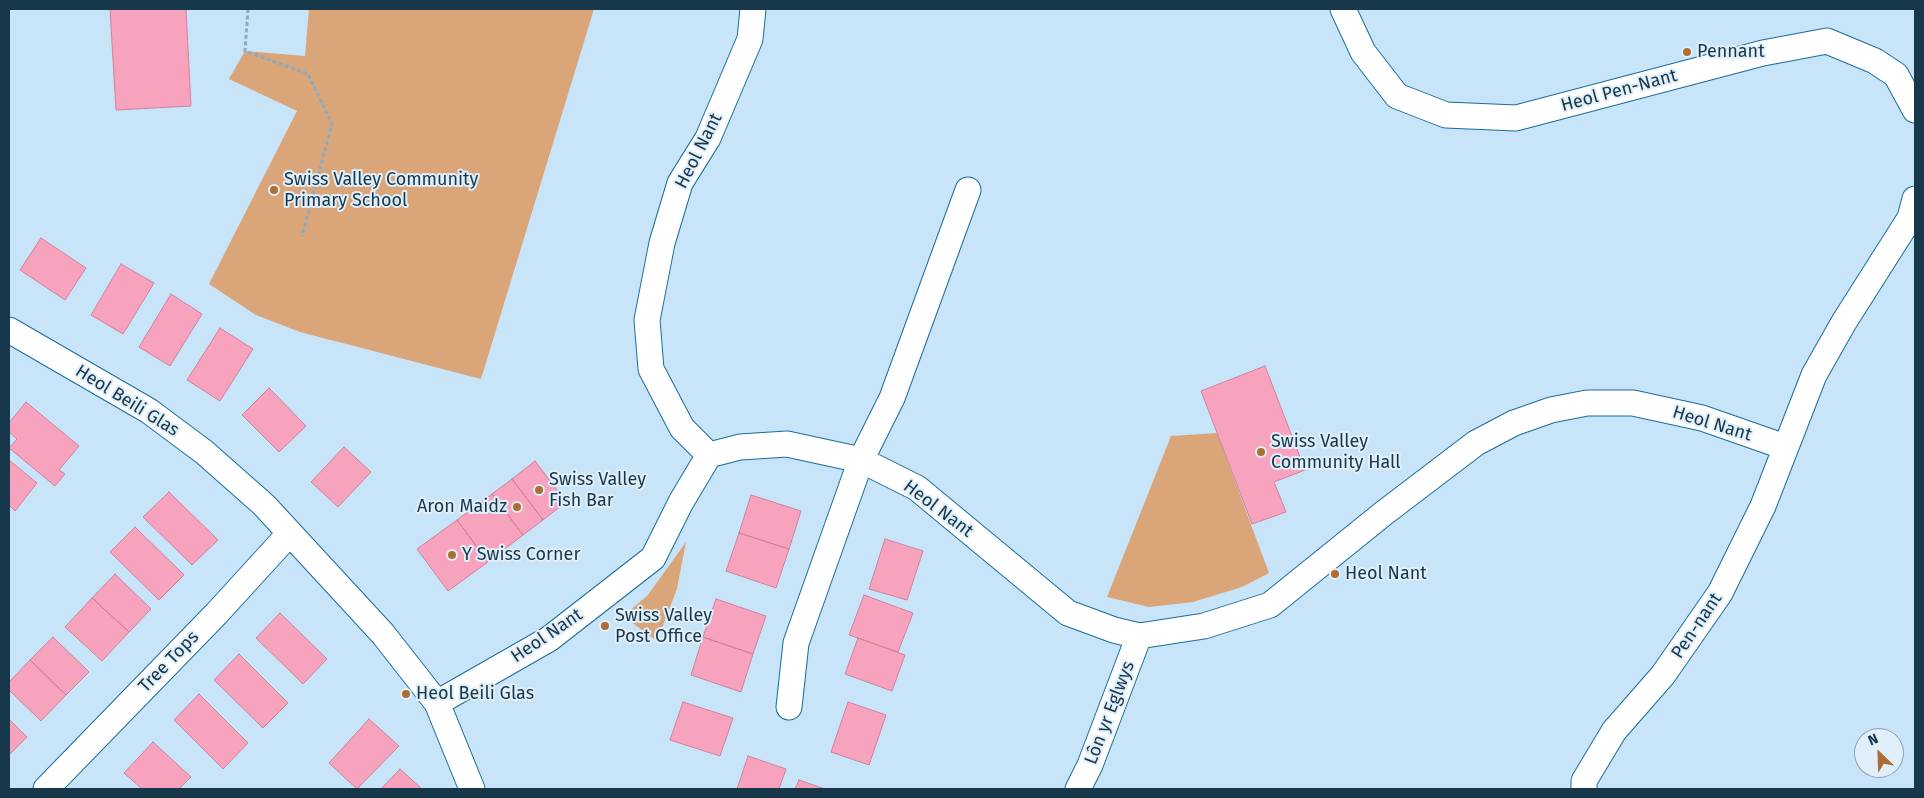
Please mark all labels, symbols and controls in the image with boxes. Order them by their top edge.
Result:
place label: Pennant [1697,41,1765,63]
marker: Pennant [1681,46,1693,58]
street label: Heol Pen-Nant [1559,65,1679,117]
street label: Heol Nant [671,110,727,192]
place label: Swiss Valley Community Primary School [284,169,478,212]
marker: Swiss Valley Community Primary School [268,184,280,196]
street label: Heol Beili Glas [71,361,183,441]
street label: Heol Nant [1670,402,1754,446]
place label: Swiss Valley Community Hall [1271,431,1401,474]
marker: Swiss Valley Community Hall [1255,446,1267,458]
place label: Swiss Valley Fish Bar [549,469,646,512]
street label: Heol Nant [899,476,977,542]
marker: Swiss Valley Fish Bar [533,484,545,496]
place label: Aron Maidz [417,496,507,518]
marker: Aron Maidz [511,501,523,513]
place label: Y Swiss Corner [462,544,580,566]
marker: Y Swiss Corner [446,549,458,561]
place label: Heol Nant [1345,563,1427,585]
marker: Heol Nant [1329,568,1341,580]
street label: Pen-nant [1667,589,1727,663]
street label: Heol Nant [507,604,587,668]
place label: Swiss Valley Post Office [615,605,712,648]
marker: Swiss Valley Post Office [599,620,611,632]
street label: Tree Tops [134,627,204,697]
street label: Lôn yr Eglwys [1080,658,1140,768]
place label: Heol Beili Glas [416,683,534,705]
marker: Heol Beili Glas [400,688,412,700]
north arrow [1854,728,1904,778]
text: N [1865,730,1881,749]

